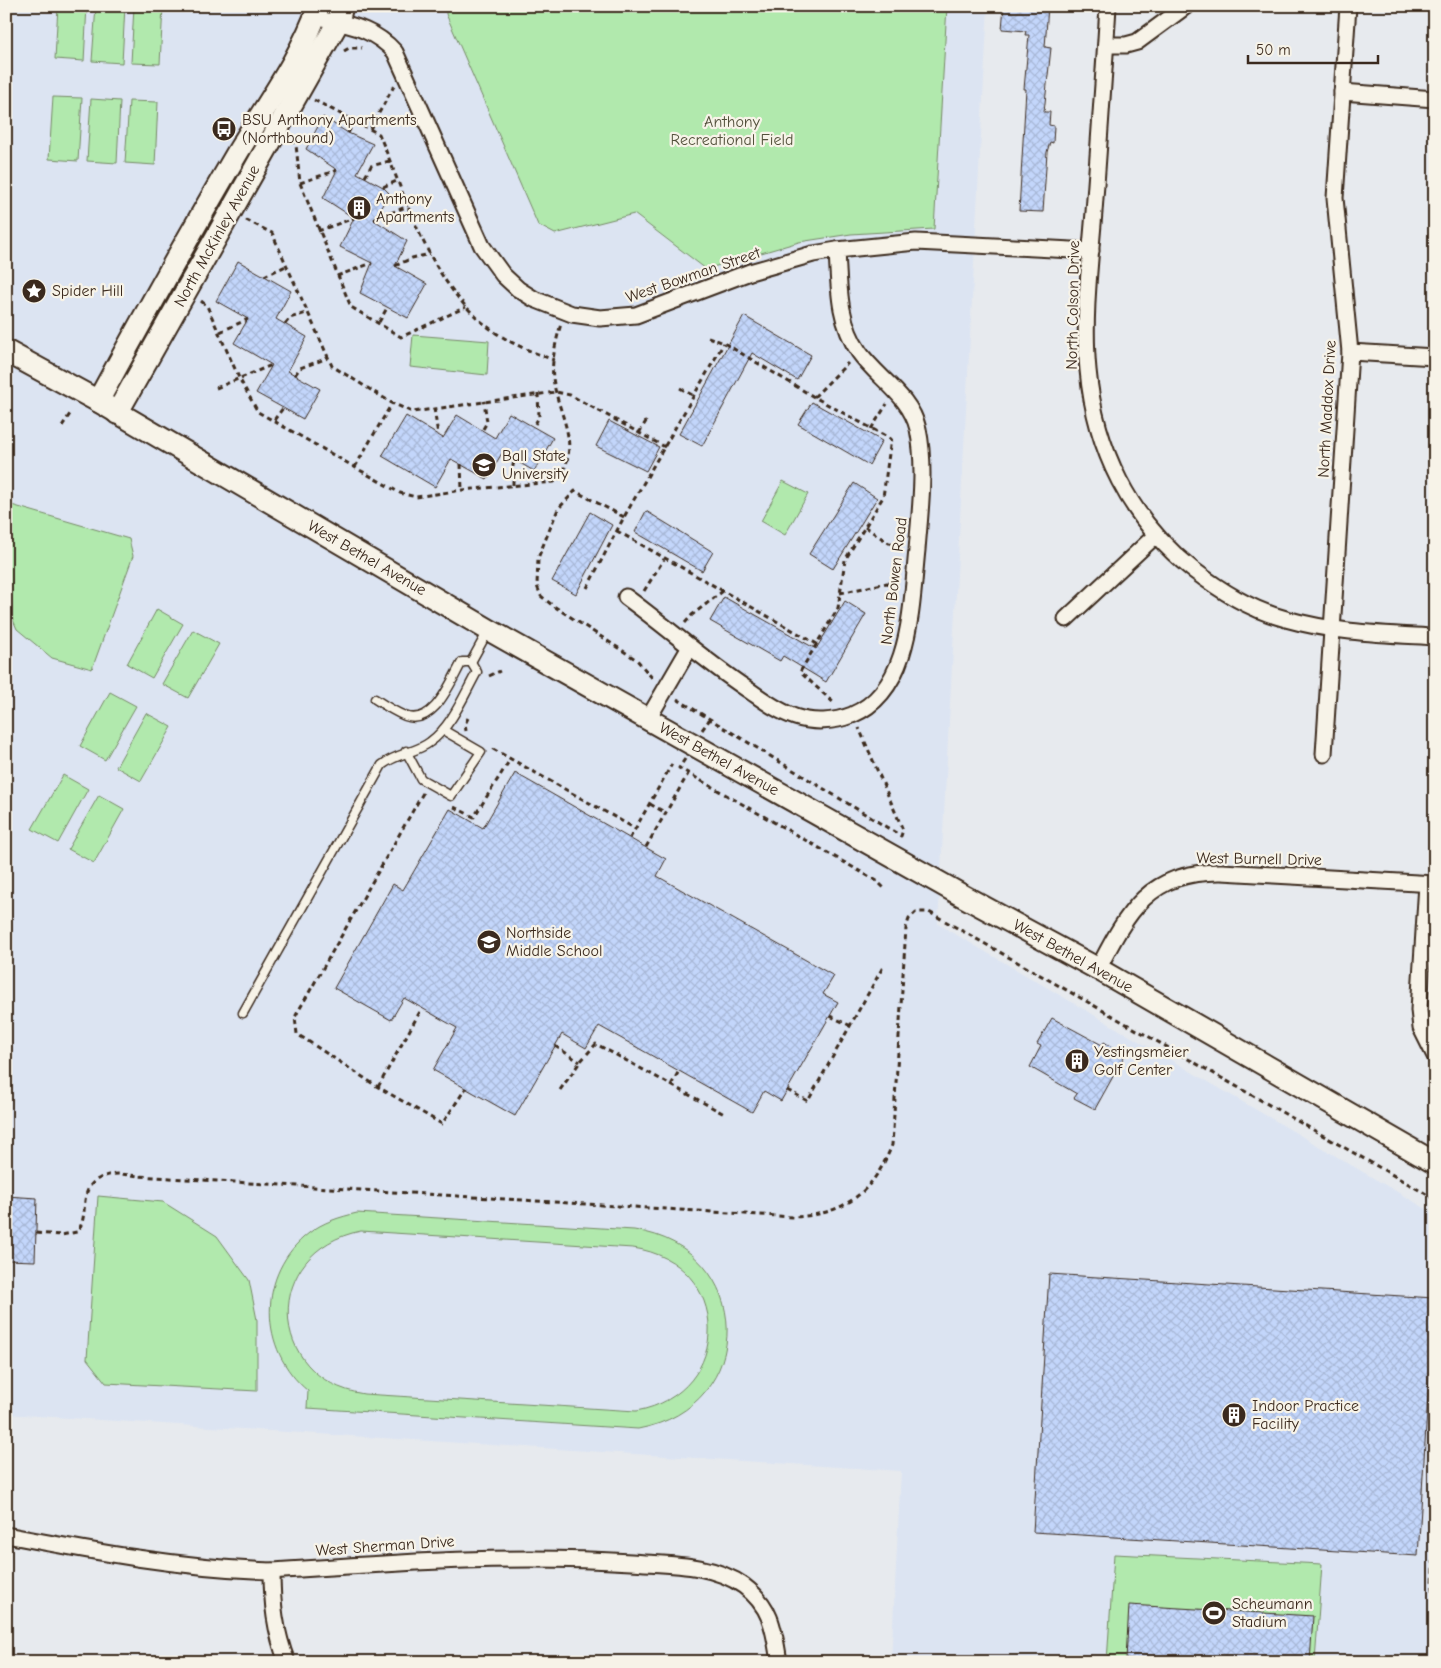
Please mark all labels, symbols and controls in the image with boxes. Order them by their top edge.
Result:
scale bar [1248,32,1378,64]
text: 50 m [1256,41,1291,59]
place label: BSU Anthony Apartments (Northbound) [242,111,417,147]
park label: Anthony Recreational Field [671,113,793,149]
bus stop icon: BSU Anthony Apartments (Northbound) [211,116,237,142]
street label: North McKinley Avenue [171,162,263,310]
place label: Anthony Apartments [376,190,455,226]
building icon: Anthony Apartments [346,195,372,221]
street label: North Colson Drive [1063,240,1083,370]
street label: West Bowman Street [623,243,763,306]
place icon: Spider Hill [21,278,47,304]
place label: Spider Hill [52,282,123,300]
street label: North Maddox Drive [1314,340,1340,478]
place label: Ball State University [502,447,569,483]
school or university icon: Ball State University [471,452,497,478]
street label: North Bowen Road [877,516,911,646]
street label: West Bethel Avenue [304,517,430,599]
street label: West Bethel Avenue [656,719,782,799]
street label: West Burnell Drive [1196,849,1322,869]
street label: West Bethel Avenue [1010,916,1136,996]
place label: Northside Middle School [506,924,602,960]
school or university icon: Northside Middle School [476,929,502,955]
place label: Yestingsmeier Golf Center [1094,1043,1189,1079]
building icon: Yestingsmeier Golf Center [1064,1048,1090,1074]
place label: Indoor Practice Facility [1252,1397,1359,1433]
building icon: Indoor Practice Facility [1221,1402,1247,1428]
street label: West Sherman Drive [315,1532,455,1560]
place label: Scheumann Stadium [1232,1595,1313,1631]
sports icon: Scheumann Stadium [1201,1600,1227,1626]

